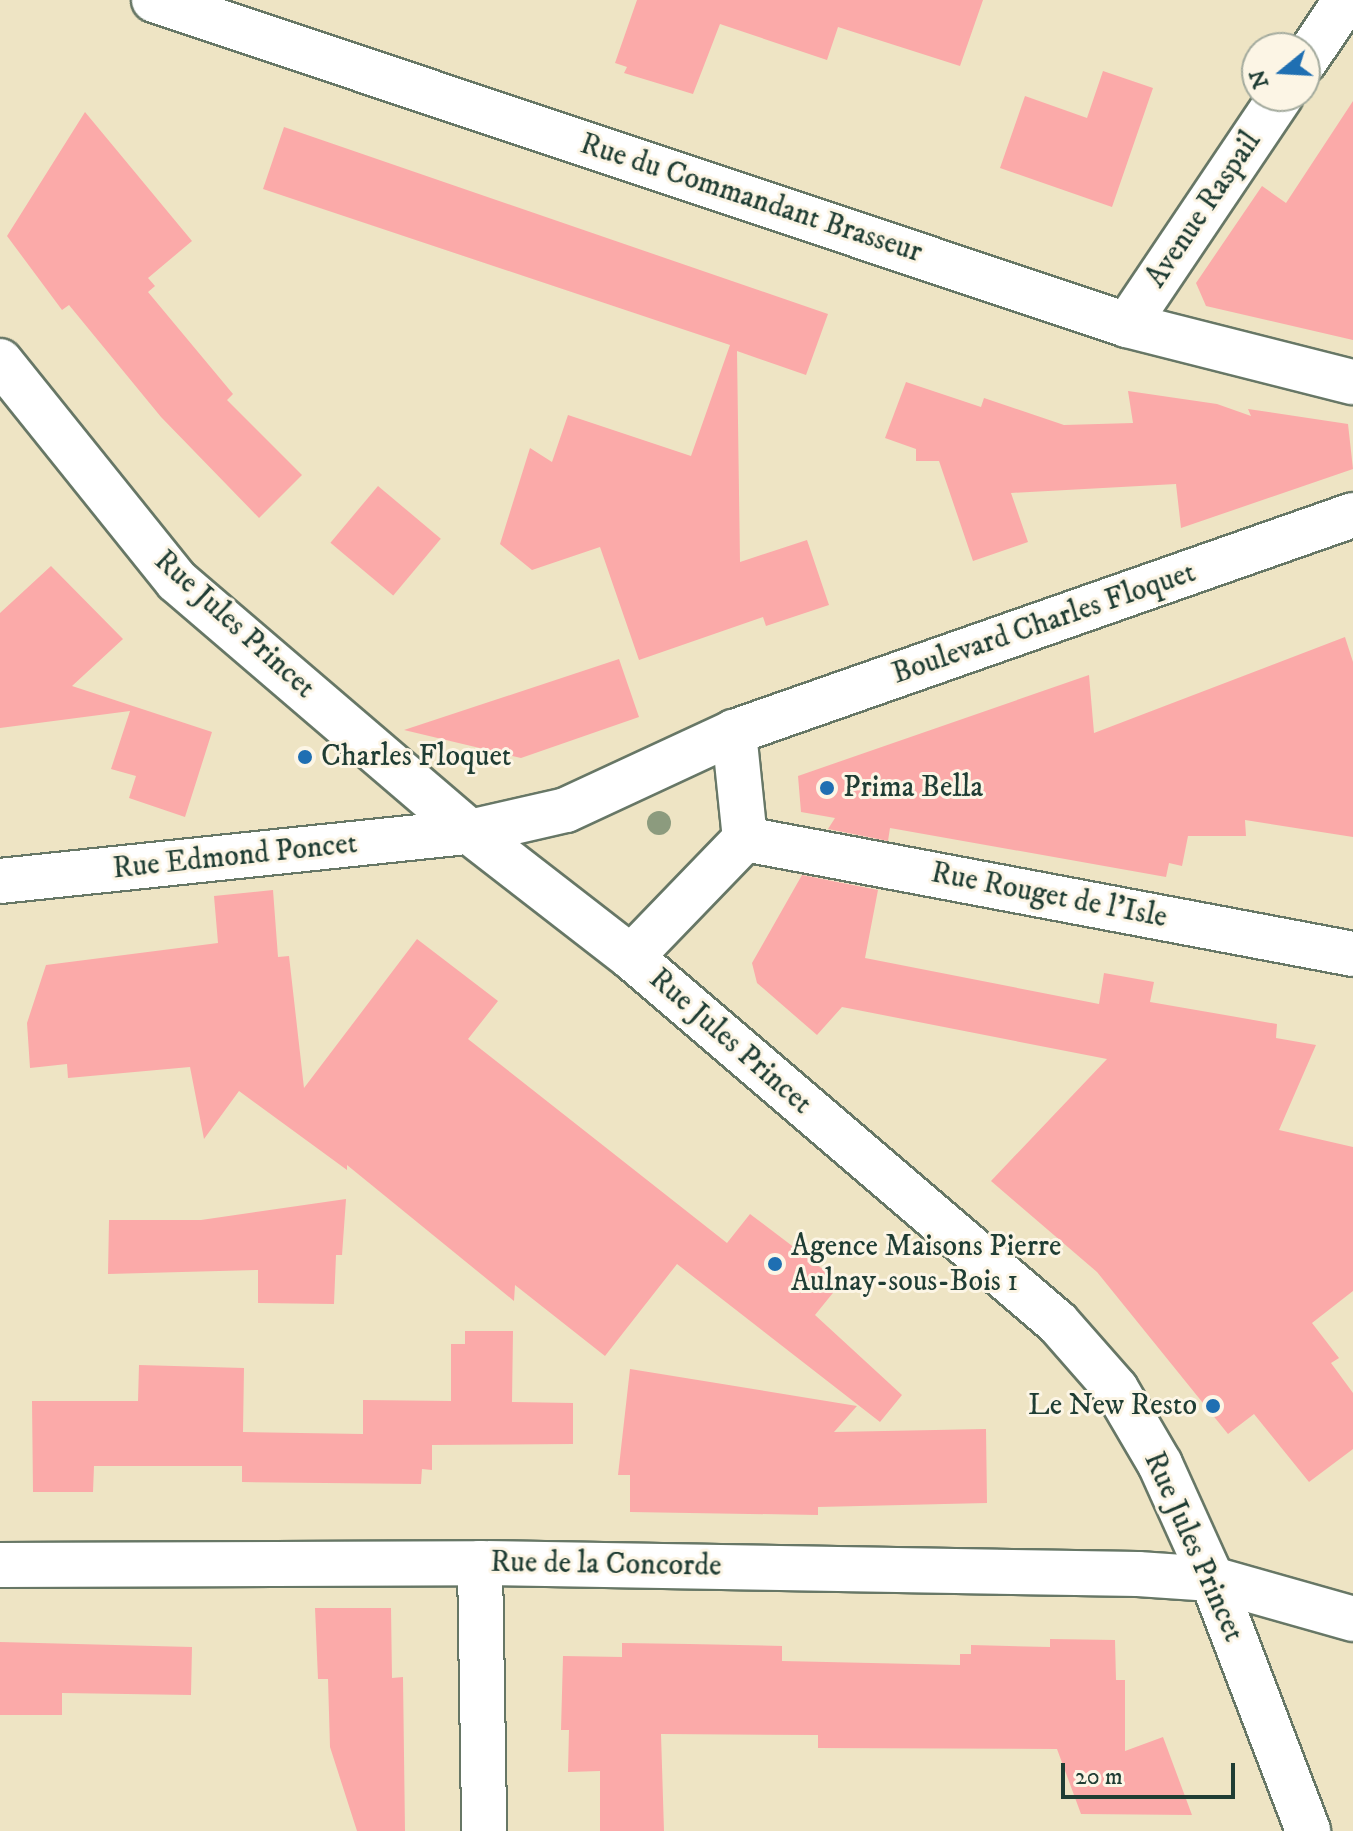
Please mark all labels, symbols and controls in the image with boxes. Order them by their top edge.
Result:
north arrow [1241,32,1321,112]
text: N [1244,66,1275,92]
street label: Avenue Raspail [1139,125,1269,295]
street label: Rue du Commandant Brasseur [576,127,926,271]
street label: Rue Jules Princet [146,543,322,707]
street label: Boulevard Charles Floquet [888,555,1200,693]
place label: Charles Floquet [321,739,511,775]
marker: Charles Floquet [296,748,314,766]
place label: Prima Bella [843,770,983,806]
marker: Prima Bella [818,779,836,797]
street label: Rue Edmond Poncet [111,826,359,888]
street label: Rue Rouget de l'Isle [928,855,1170,937]
street label: Rue Jules Princet [641,962,819,1122]
place label: Agence Maisons Pierre Aulnay-sous-Bois 1 [791,1229,1061,1300]
marker: Agence Maisons Pierre Aulnay-sous-Bois 1 [766,1255,784,1273]
place label: Le New Resto [1028,1388,1197,1424]
marker: Le New Resto [1204,1397,1222,1415]
street label: Rue Jules Princet [1135,1447,1251,1647]
street label: Rue de la Concorde [490,1545,722,1585]
scale bar [1065,1747,1239,1797]
text: 20 m [1075,1762,1123,1792]

